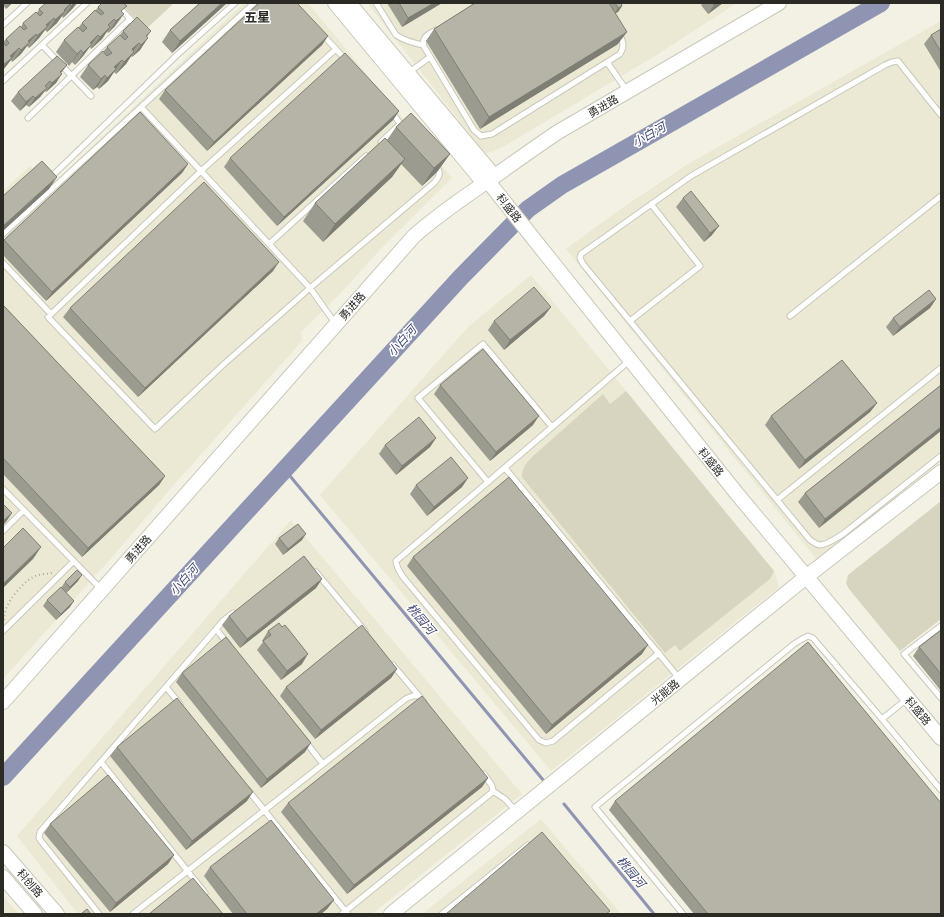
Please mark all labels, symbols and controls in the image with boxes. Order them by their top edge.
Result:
district label: 五星 [244,9,270,25]
street label: 勇进路 [585,92,620,119]
water label: 小白河 [629,118,670,150]
street label: 科盛路 [494,191,525,225]
street label: 勇进路 [336,289,367,322]
water label: 小白河 [384,321,421,359]
street label: 科盛路 [696,445,727,479]
street label: 勇进路 [122,532,153,565]
water label: 小白河 [166,560,203,598]
water label: 桃园河 [404,600,440,639]
street label: 光能路 [648,676,682,707]
street label: 科盛路 [903,694,934,727]
water label: 桃园河 [614,853,650,892]
street label: 科创路 [15,866,46,899]

